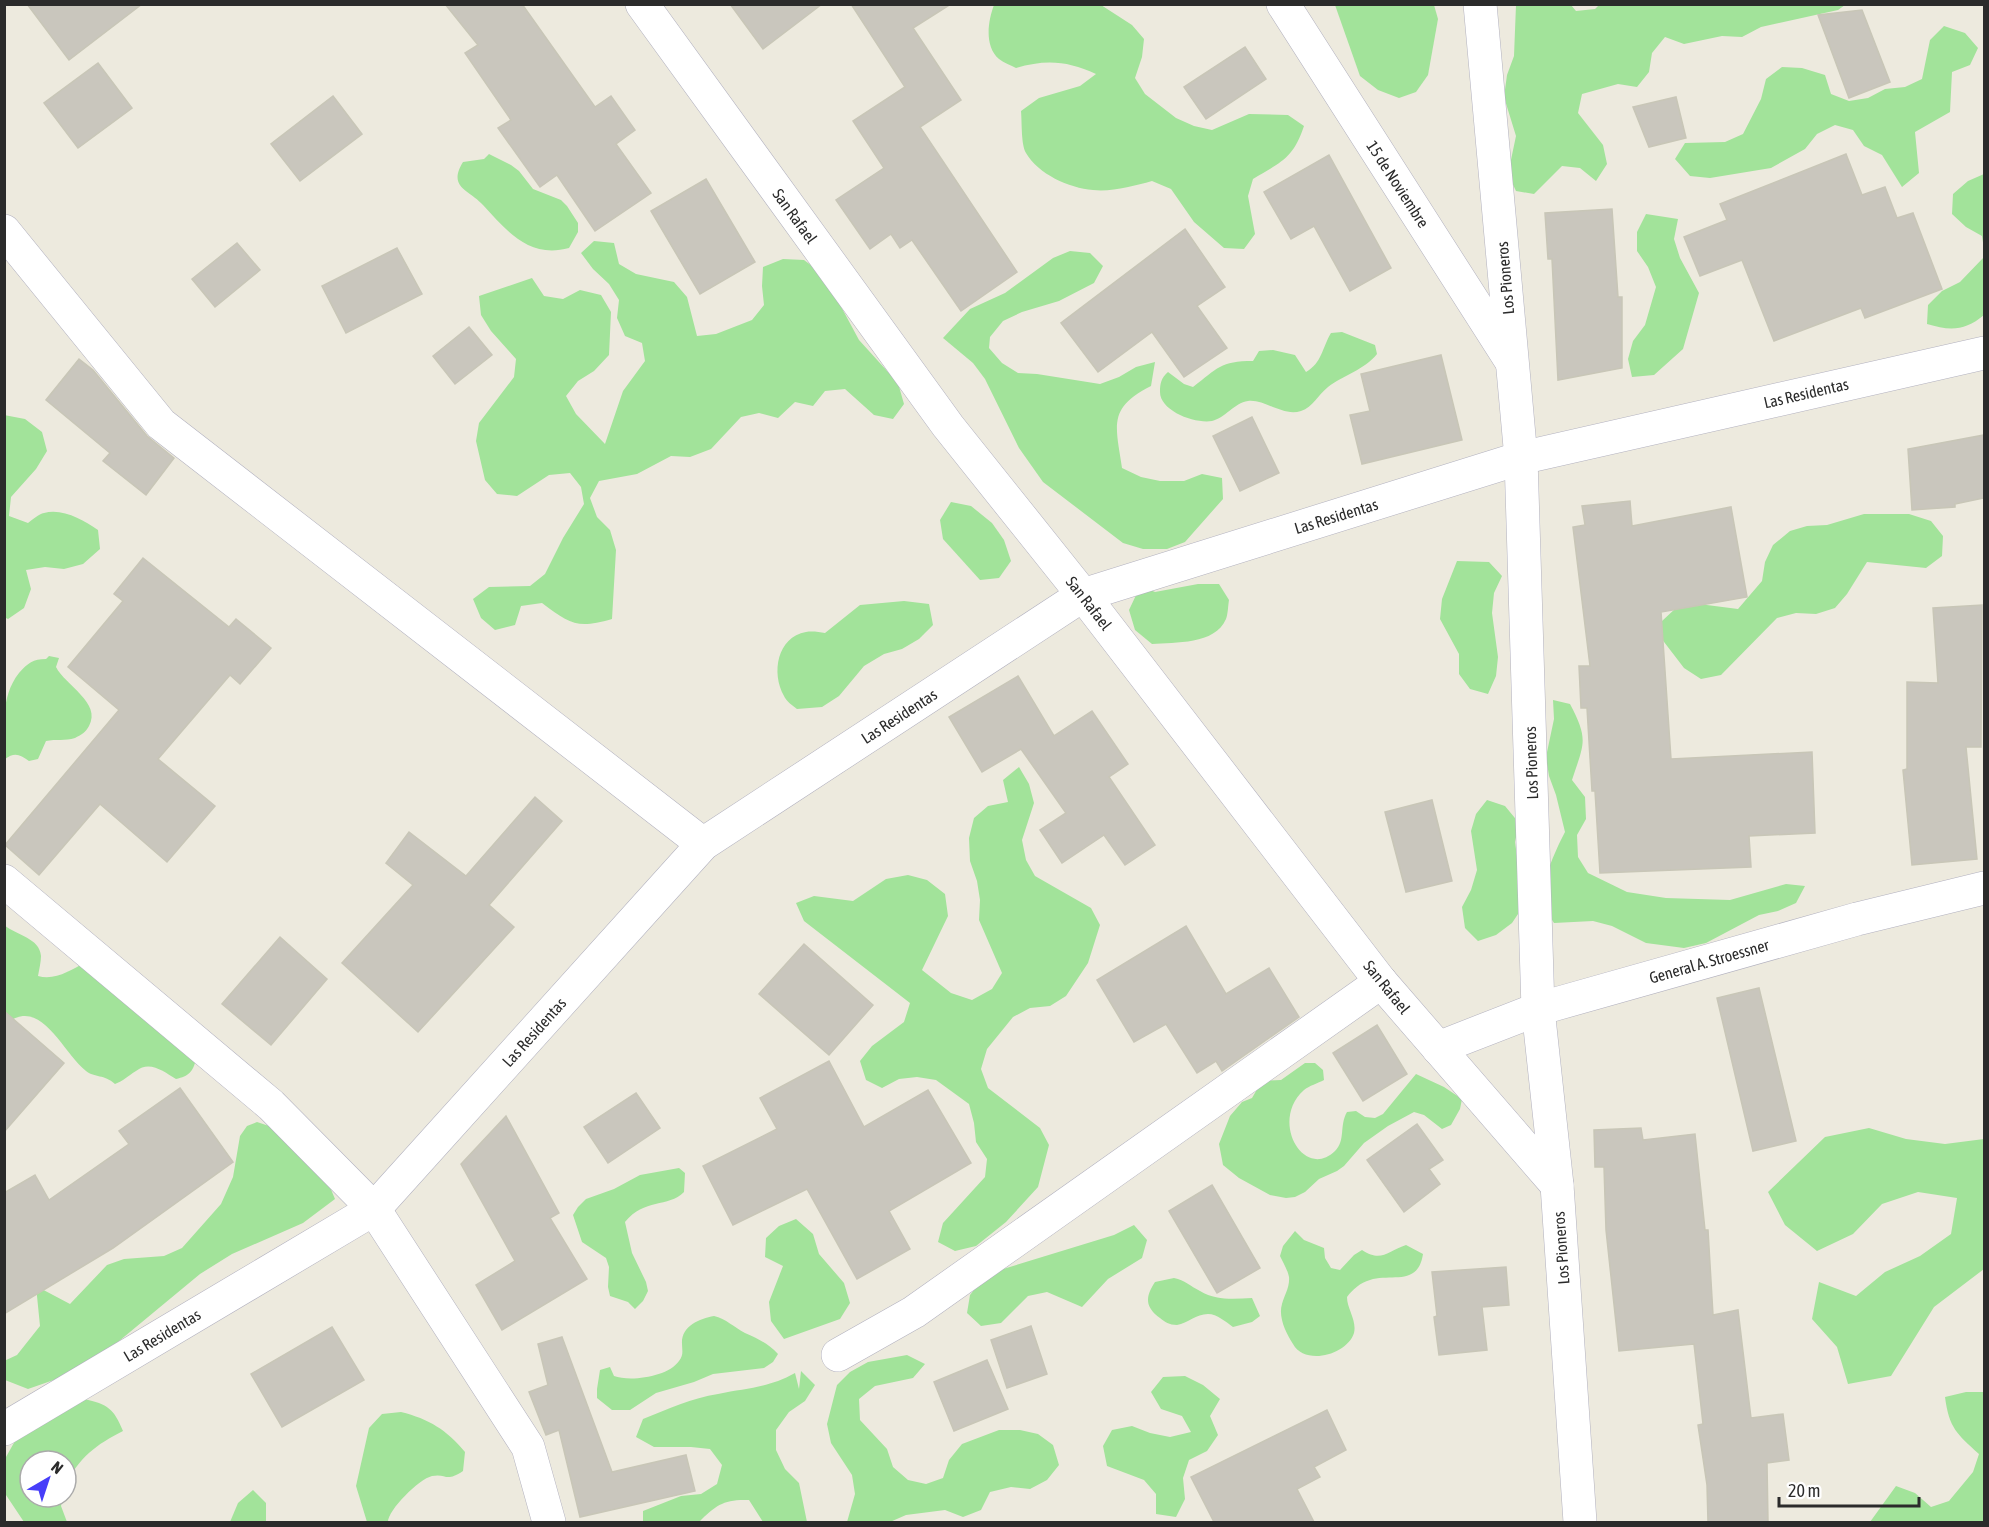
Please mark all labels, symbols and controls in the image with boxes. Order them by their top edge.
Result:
street label: 15 de Noviembre [1363,137,1433,231]
street label: San Rafael [769,185,821,247]
street label: Los Pioneros [1493,240,1517,315]
street label: Las Residentas [1762,374,1850,411]
street label: Las Residentas [1292,495,1380,537]
street label: San Rafael [1063,573,1116,634]
street label: Las Residentas [858,685,940,747]
street label: Los Pioneros [1521,726,1541,800]
street label: General A. Stroessner [1647,935,1771,987]
street label: San Rafael [1360,957,1414,1018]
street label: Las Residentas [498,994,570,1070]
street label: Los Pioneros [1549,1211,1573,1285]
street label: Las Residentas [120,1305,204,1365]
north arrow [18,1449,78,1509]
text: N [48,1457,67,1477]
scale bar [1779,1470,1918,1508]
text: 20 m [1788,1480,1820,1501]

